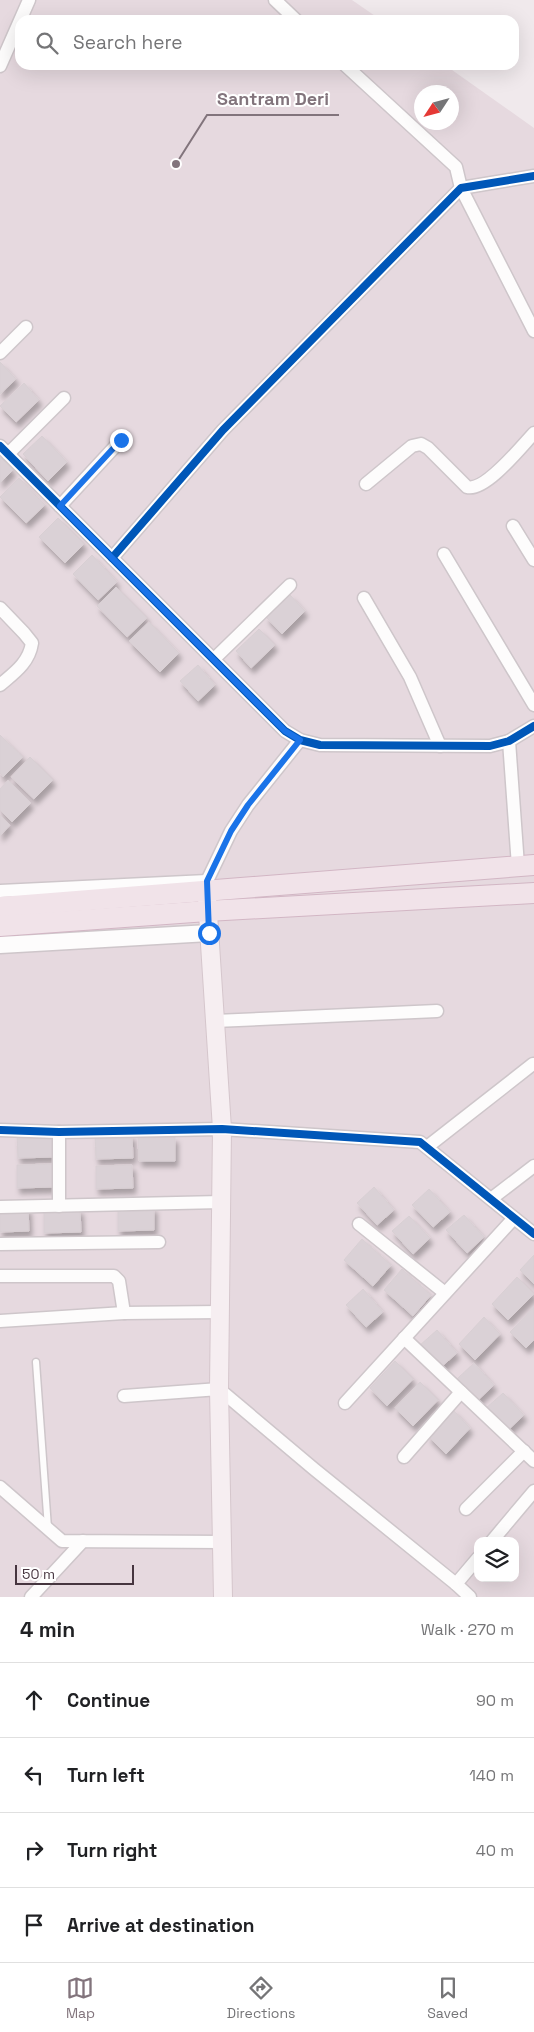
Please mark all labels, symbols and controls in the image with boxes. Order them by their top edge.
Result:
search box [15,15,519,70]
icon: search [33,29,61,57]
text: Search here [73,30,183,55]
callout: Santram Deri [207,82,339,115]
north arrow [414,85,459,130]
text: Santram Deri [217,87,329,110]
route end [110,429,133,452]
route start [198,922,221,945]
map controls [474,1537,519,1582]
button: layers [474,1537,519,1582]
scale bar [15,1562,134,1585]
text: 50 m [22,1565,55,1583]
text: 4 min [20,1616,75,1643]
text: Walk · 270 m [421,1619,514,1640]
icon: ahead [20,1686,48,1714]
text: Continue [67,1688,150,1713]
text: 90 m [476,1690,514,1711]
icon: left [20,1761,48,1789]
text: Turn left [67,1763,145,1788]
text: 140 m [469,1765,514,1786]
icon: right [20,1836,48,1864]
text: Turn right [67,1838,157,1863]
text: 40 m [476,1840,514,1861]
icon: arrive [20,1911,48,1939]
text: Arrive at destination [67,1913,255,1938]
tab: Map [66,1974,95,2022]
tab: Directions [227,1974,295,2022]
tab: Saved [427,1974,468,2022]

